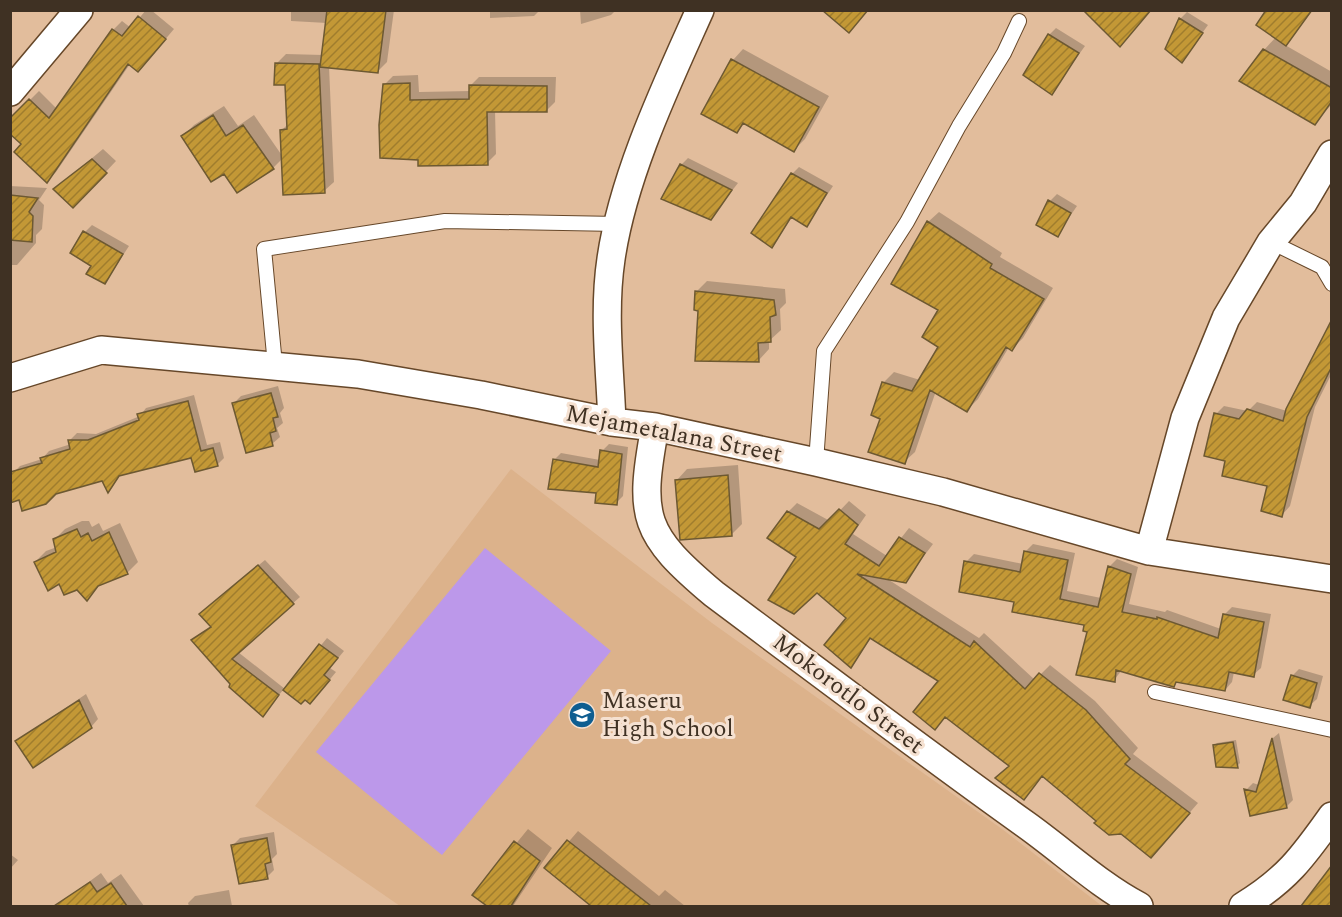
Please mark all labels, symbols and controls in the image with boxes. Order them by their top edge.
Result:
street label: Mejametalana Street [563,395,785,473]
street label: Mokorotlo Street [765,625,931,763]
place label: Maseru High School [602,683,734,747]
school or university icon: Maseru High School [567,700,597,730]

